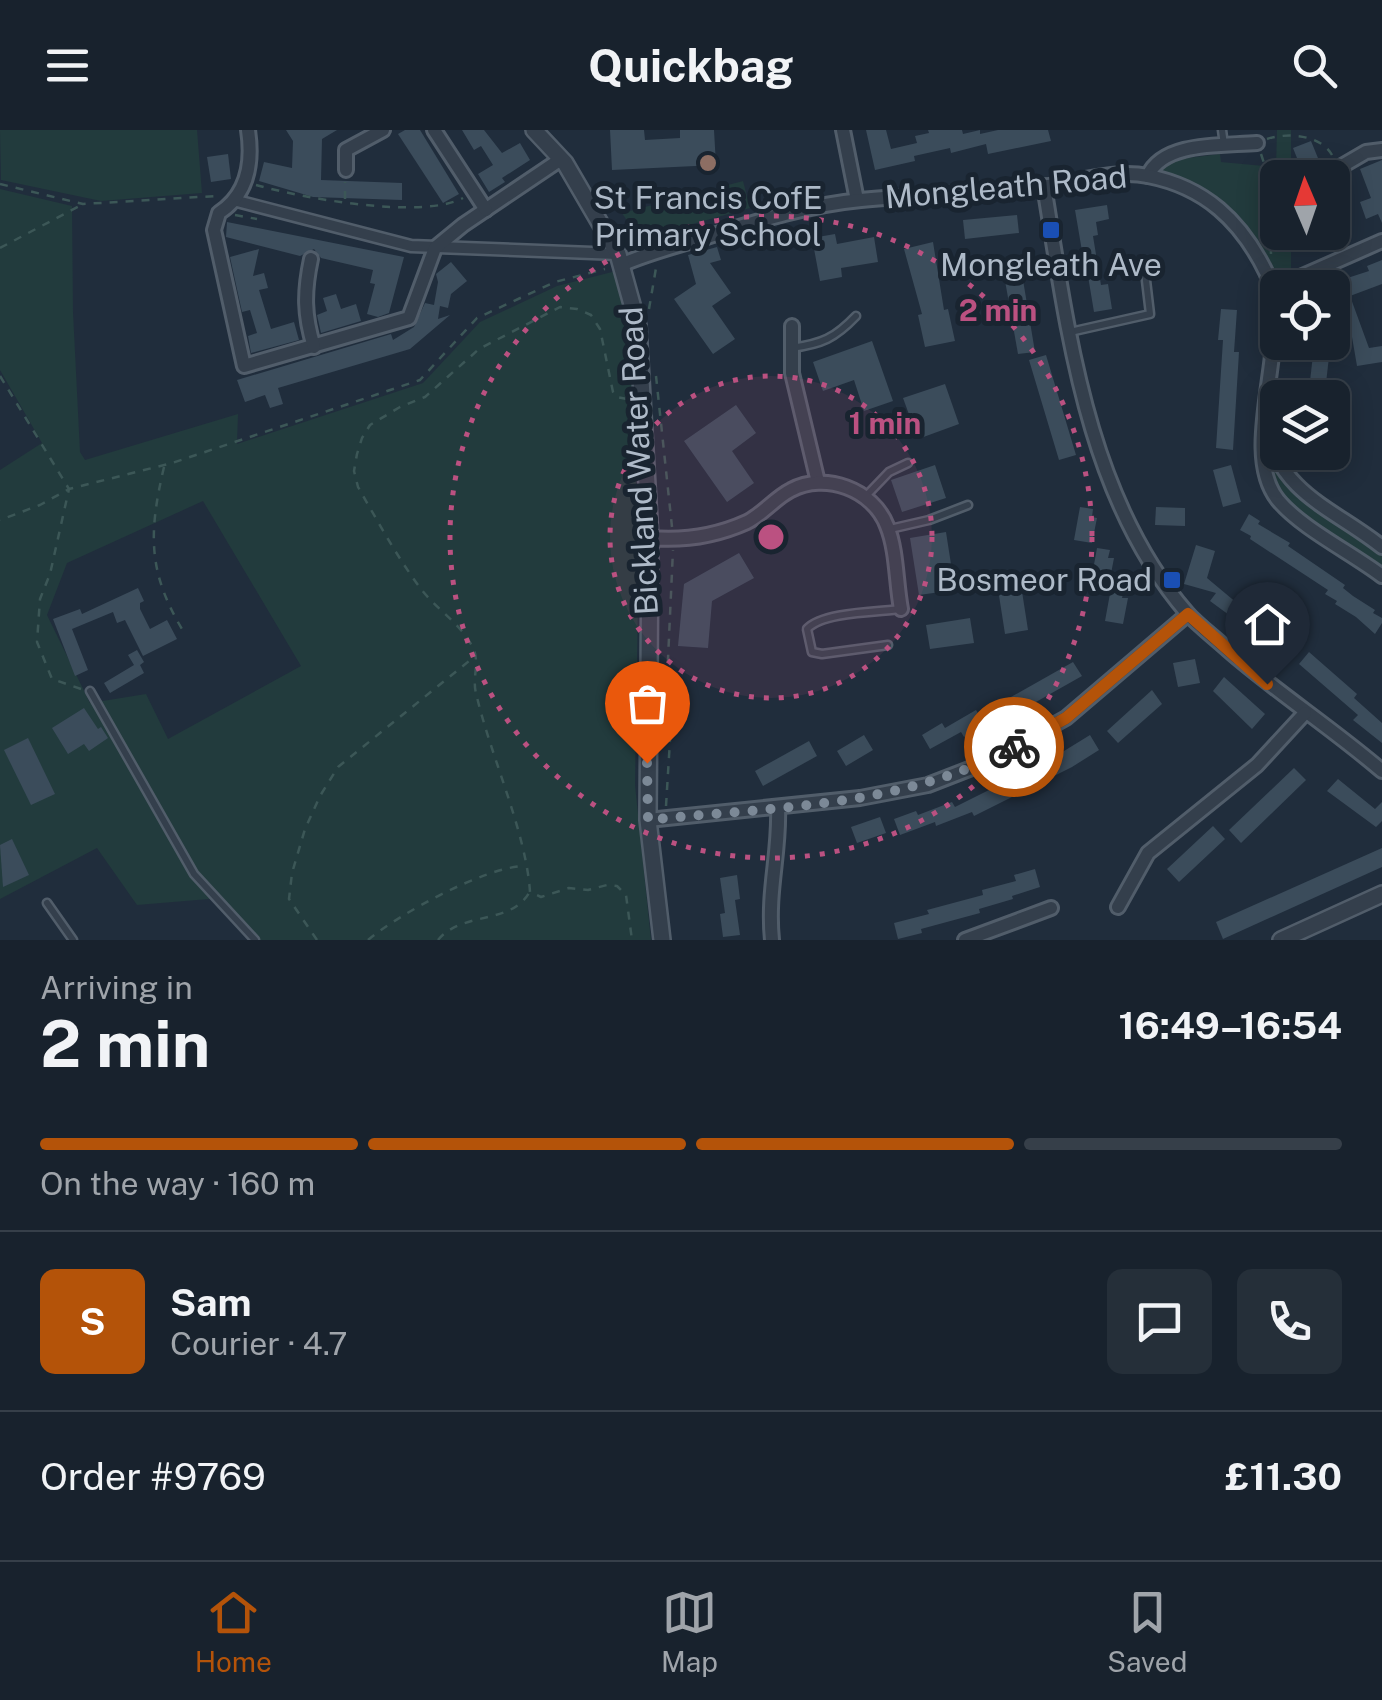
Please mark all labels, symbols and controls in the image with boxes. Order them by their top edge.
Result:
icon: menu [40,38,95,93]
icon: search [1287,38,1342,93]
text: Quickbag [588,39,794,92]
marker: St Francis CofE Primary School [697,152,719,174]
street label: Mongleath Road [883,157,1129,216]
north arrow [1260,160,1350,250]
map controls [1260,160,1350,470]
place label: St Francis CofE Primary School [593,179,823,253]
marker: Mongleath Ave [1040,219,1062,241]
place label: Mongleath Ave [940,246,1162,283]
button: locate [1260,270,1350,360]
text: 2 min [959,292,1037,328]
street label: Bickland Water Road [612,306,665,616]
button: layers [1260,380,1350,470]
text: 1 min [849,405,921,441]
centre of rings [753,519,789,555]
place label: Bosmeor Road [936,561,1152,598]
marker: Bosmeor Road [1161,569,1183,591]
pin [1225,582,1310,685]
icon: home [1240,597,1295,652]
pin [605,661,690,764]
icon: bag [620,676,675,731]
courier [964,697,1064,797]
icon: bike [987,720,1042,775]
text: Arriving in [40,969,193,1006]
text: 16:49–16:54 [1118,1003,1342,1048]
text: 2 min [40,1005,210,1082]
text: On the way · 160 m [40,1165,315,1202]
button: chat [1107,1269,1212,1374]
button: phone [1237,1269,1342,1374]
text: Sam [170,1280,252,1325]
text: S [79,1299,106,1344]
text: Courier · 4.7 [170,1325,347,1362]
text: Order #9769 [40,1454,266,1499]
text: £11.30 [1225,1454,1342,1499]
tab: Home [195,1585,272,1678]
tab: Map [661,1585,718,1678]
tab: Saved [1107,1585,1187,1678]

